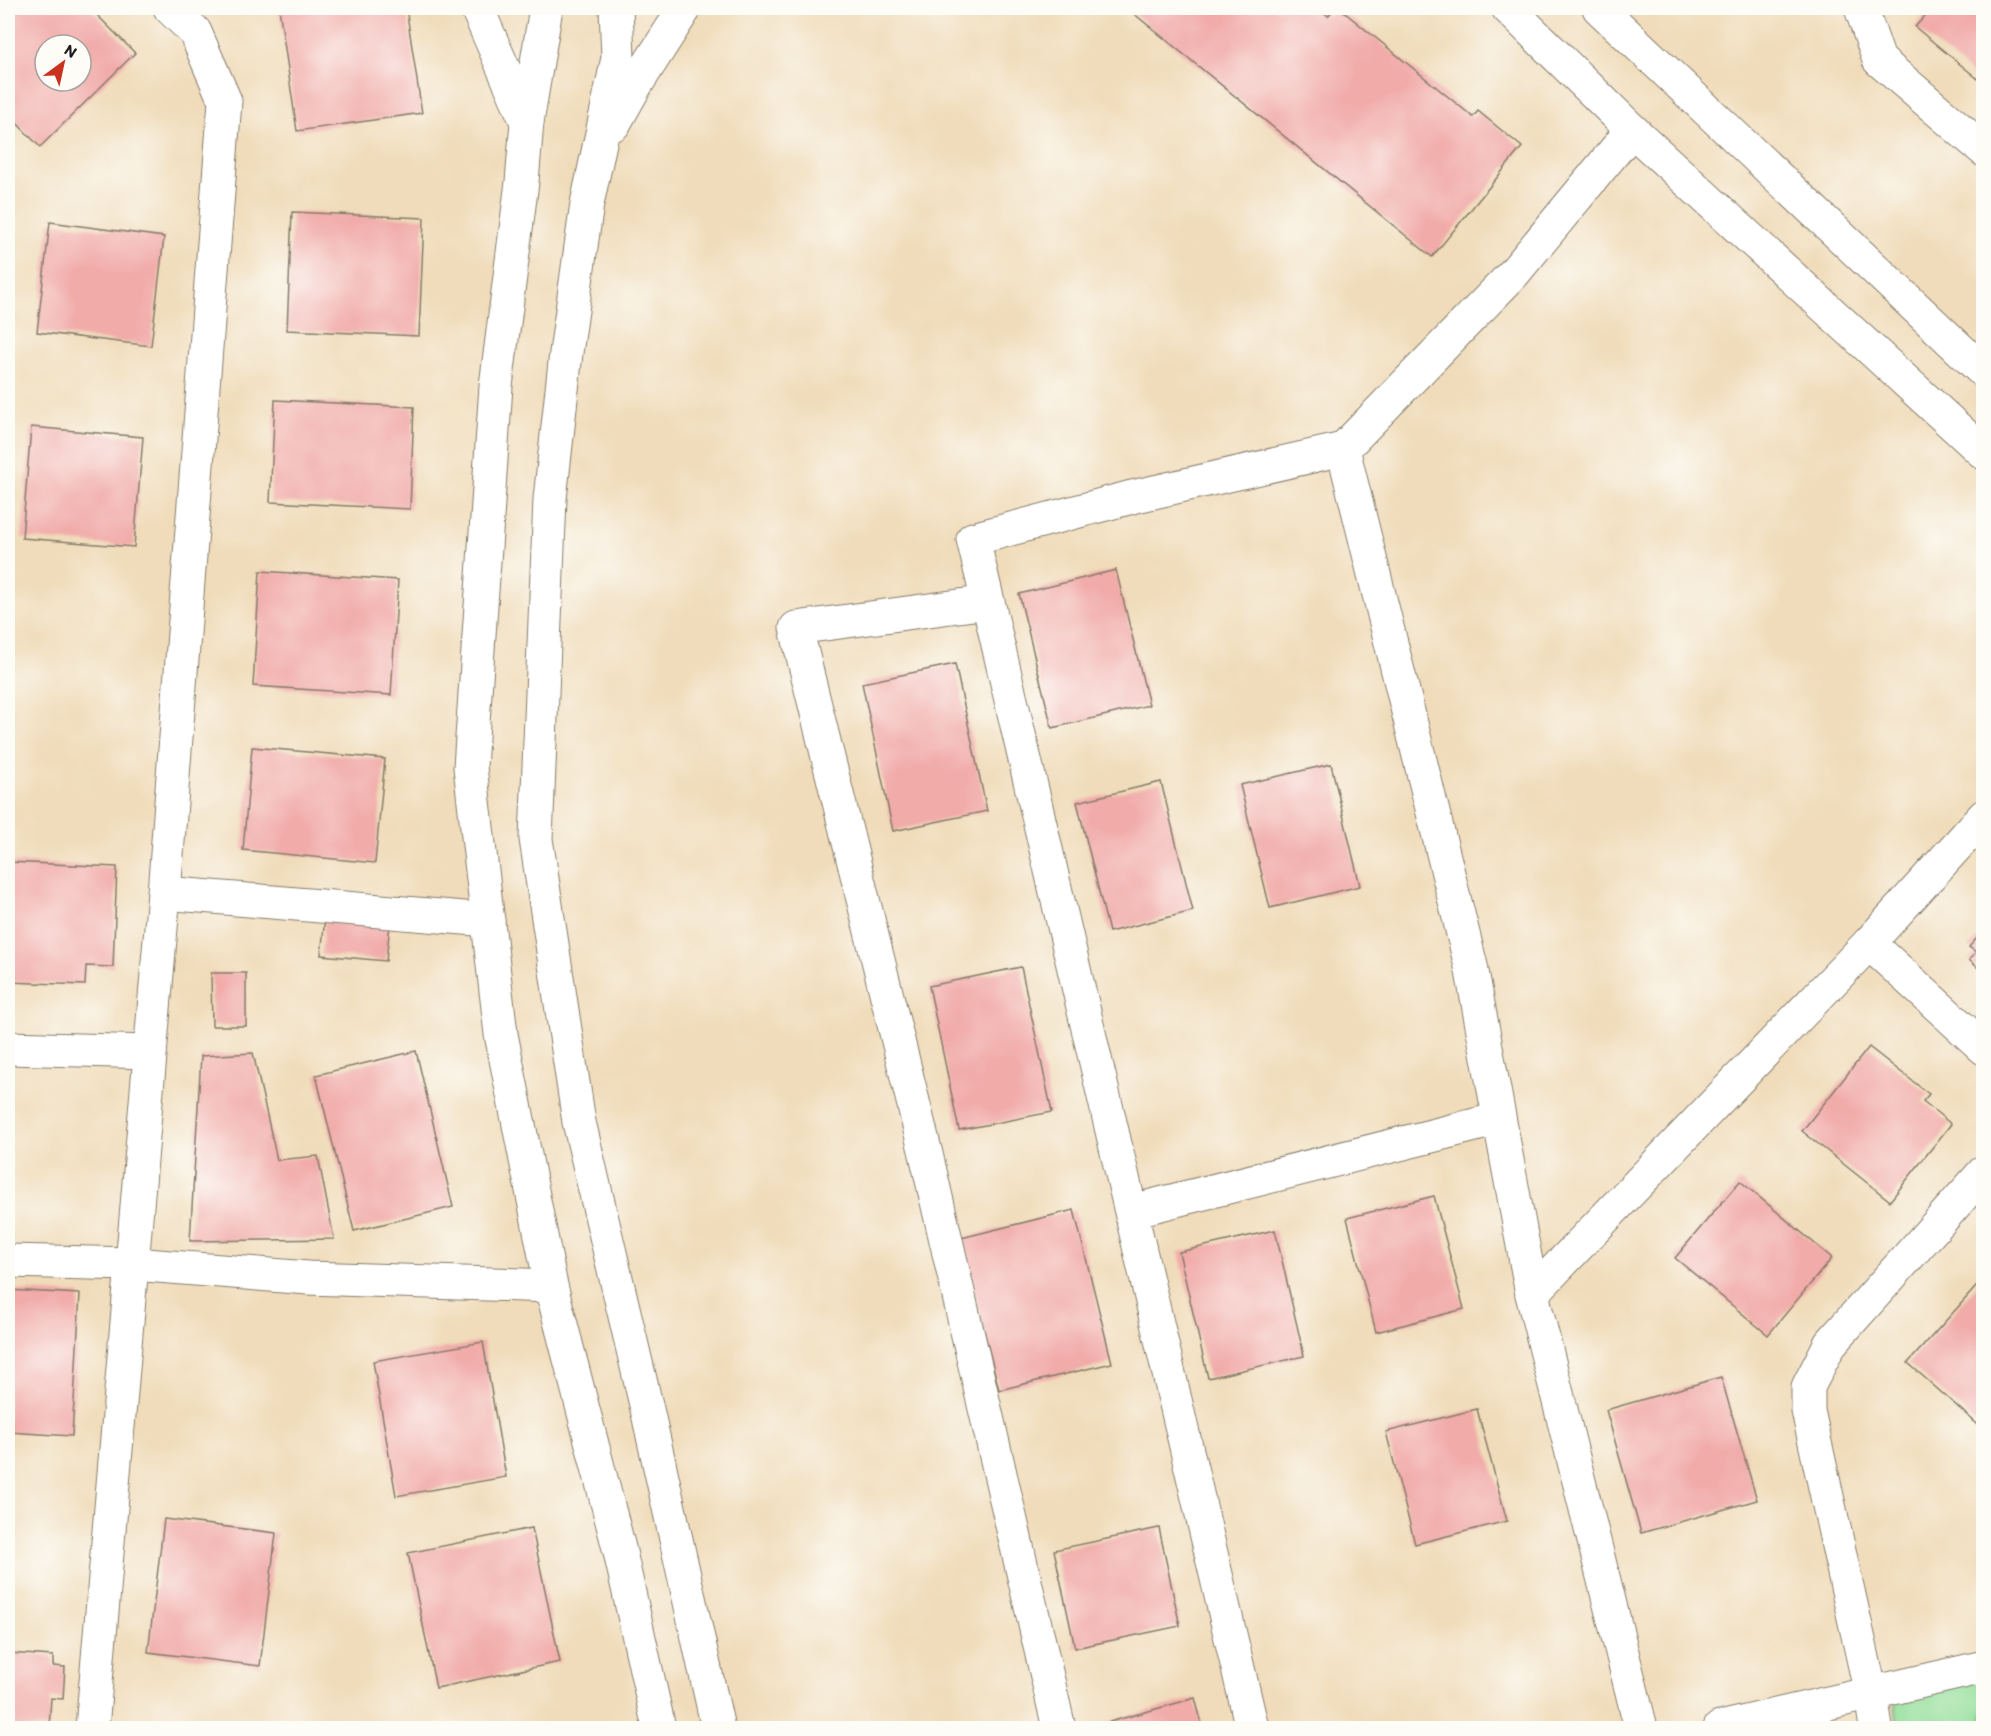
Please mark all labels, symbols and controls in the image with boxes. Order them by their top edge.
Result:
north arrow [33,33,93,93]
text: N [61,40,81,62]

